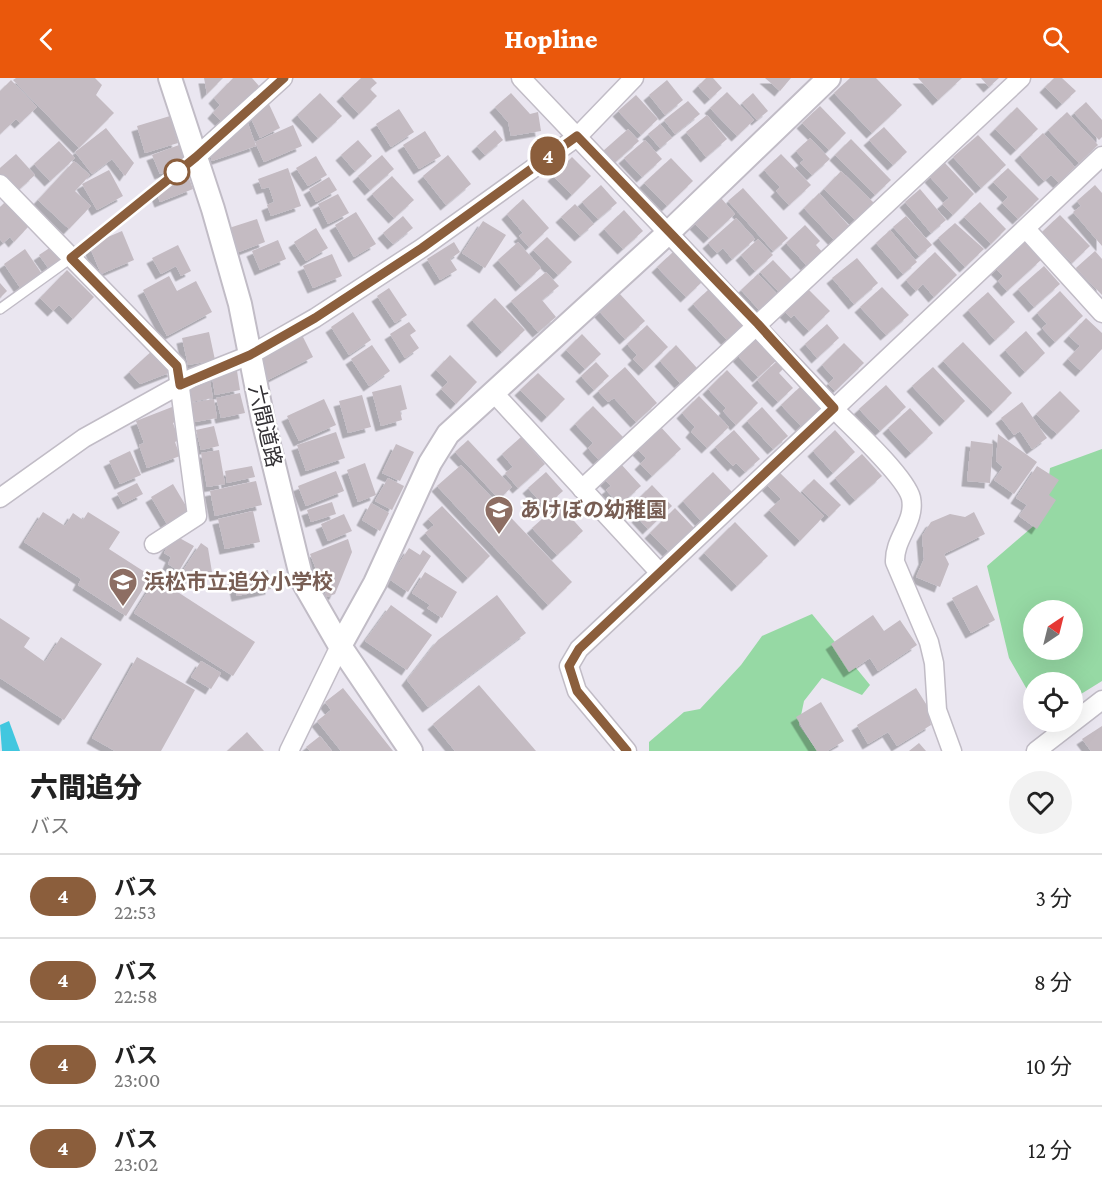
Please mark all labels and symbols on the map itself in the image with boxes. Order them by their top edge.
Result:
line badge: 4 [528,136,568,176]
unlabelled marker [164,159,190,185]
street label: 六間道路 [244,382,286,470]
school or university icon: あけぼの幼稚園 [483,494,515,536]
place label: あけぼの幼稚園 [520,498,667,522]
school or university icon: 浜松市立追分小学校 [107,566,139,608]
place label: 浜松市立追分小学校 [144,570,333,594]
north arrow [1023,600,1083,660]

